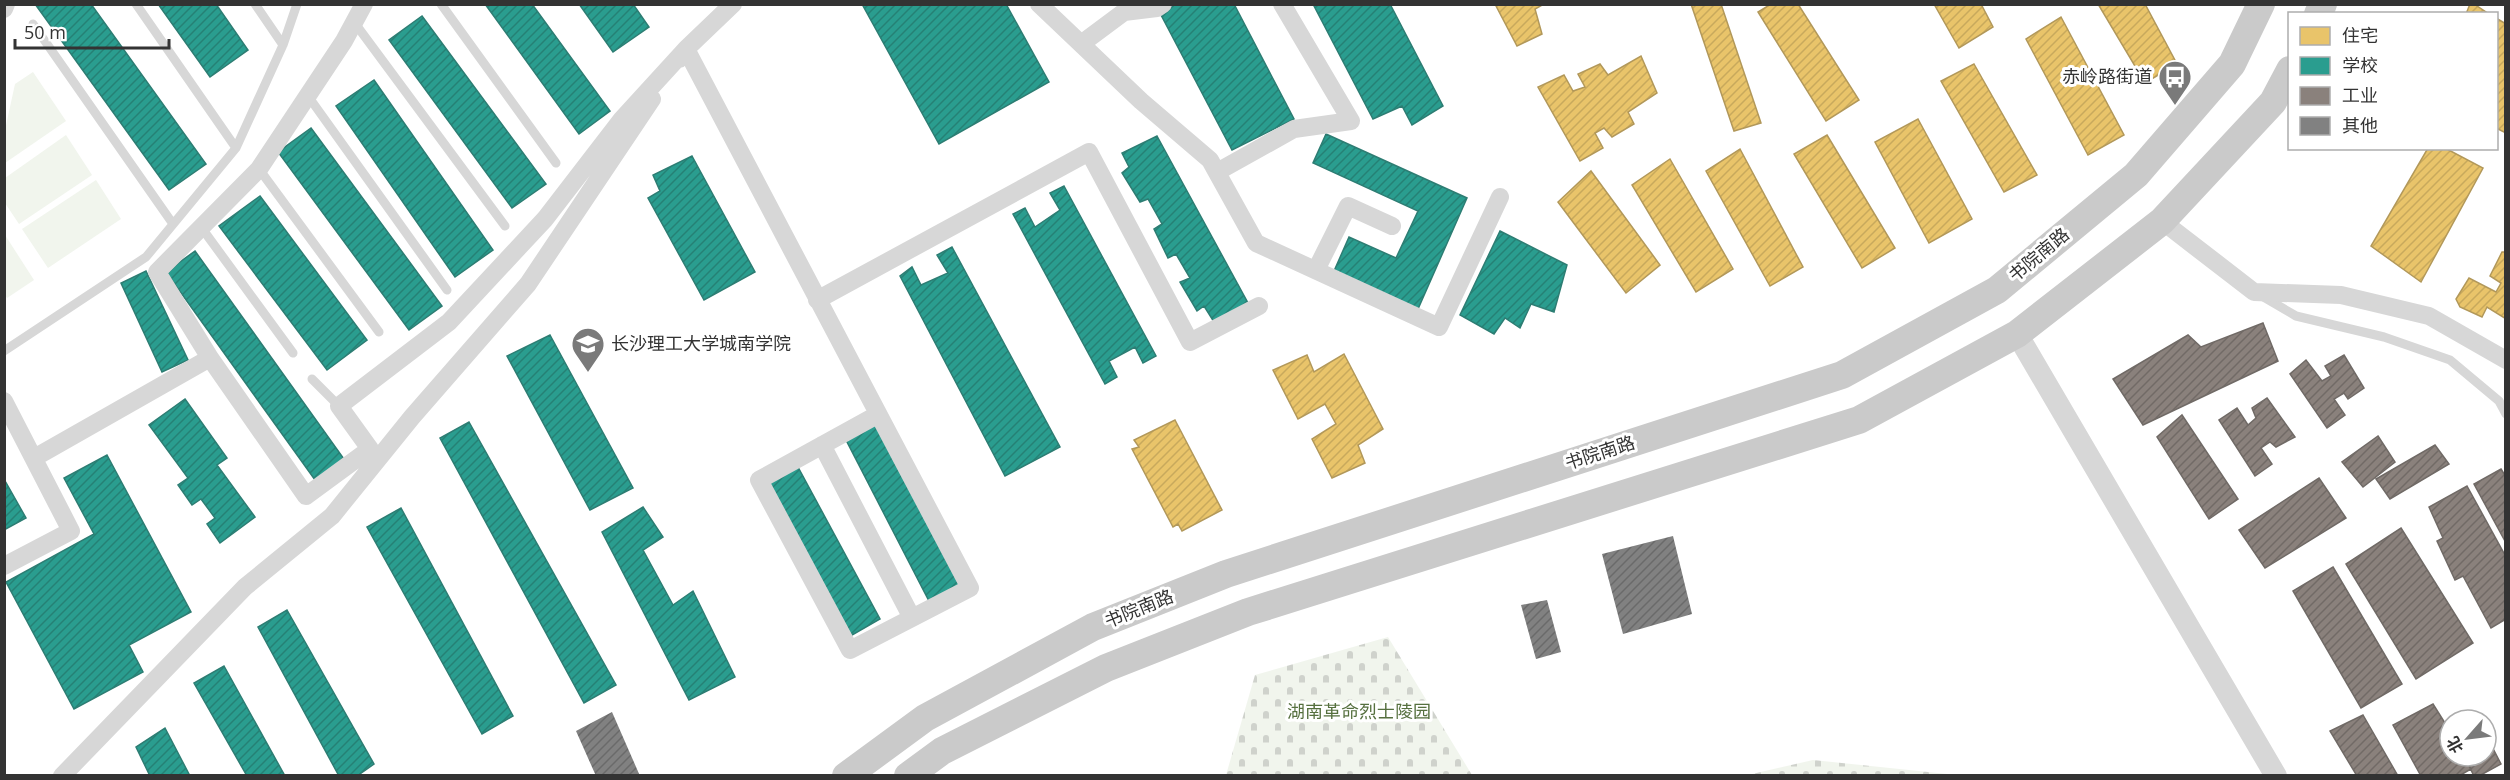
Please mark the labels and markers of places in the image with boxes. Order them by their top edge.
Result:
bus stop icon: 赤岭路街道 [2157,59,2193,106]
place label: 赤岭路街道 [2062,64,2152,88]
school or university icon: 长沙理工大学城南学院 [570,326,606,373]
place label: 长沙理工大学城南学院 [611,331,791,355]

